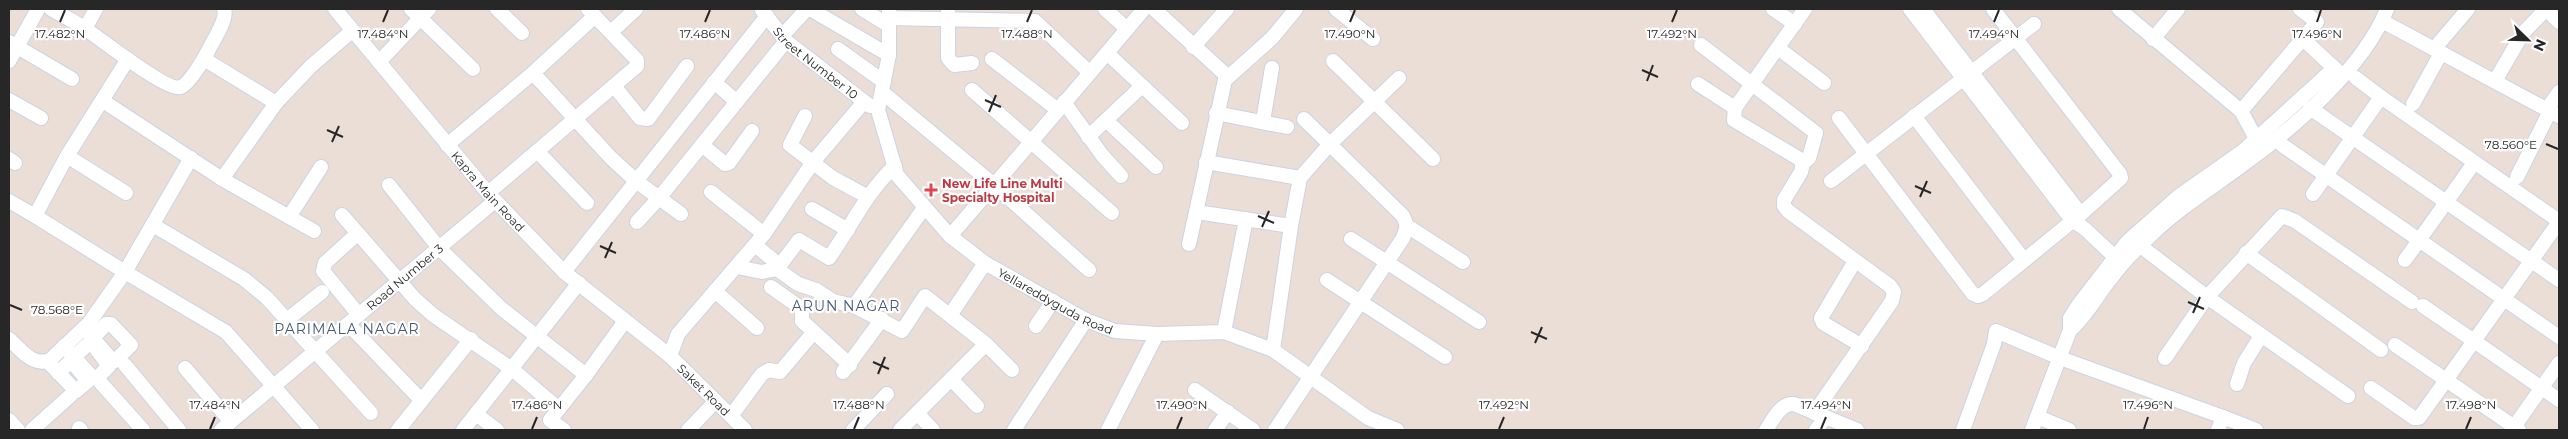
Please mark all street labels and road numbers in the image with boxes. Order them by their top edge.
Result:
street label: Street Number 10 [770,24,862,102]
street label: Kapra Main Road [449,148,528,234]
street label: Road Number 3 [363,240,446,313]
street label: Yellareddyguda Road [995,264,1115,337]
street label: Saket Road [675,360,734,419]

